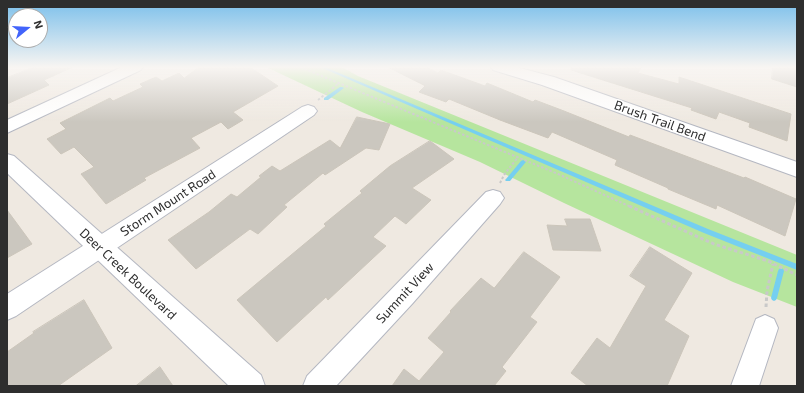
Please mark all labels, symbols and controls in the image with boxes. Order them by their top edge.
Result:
north arrow [8,8,48,48]
text: N [32,19,46,30]
street label: Brush Trail Bend [612,97,708,145]
street label: Storm Mount Road [117,166,219,240]
street label: Deer Creek Boulevard [76,225,180,323]
street label: Summit View [373,259,437,327]

